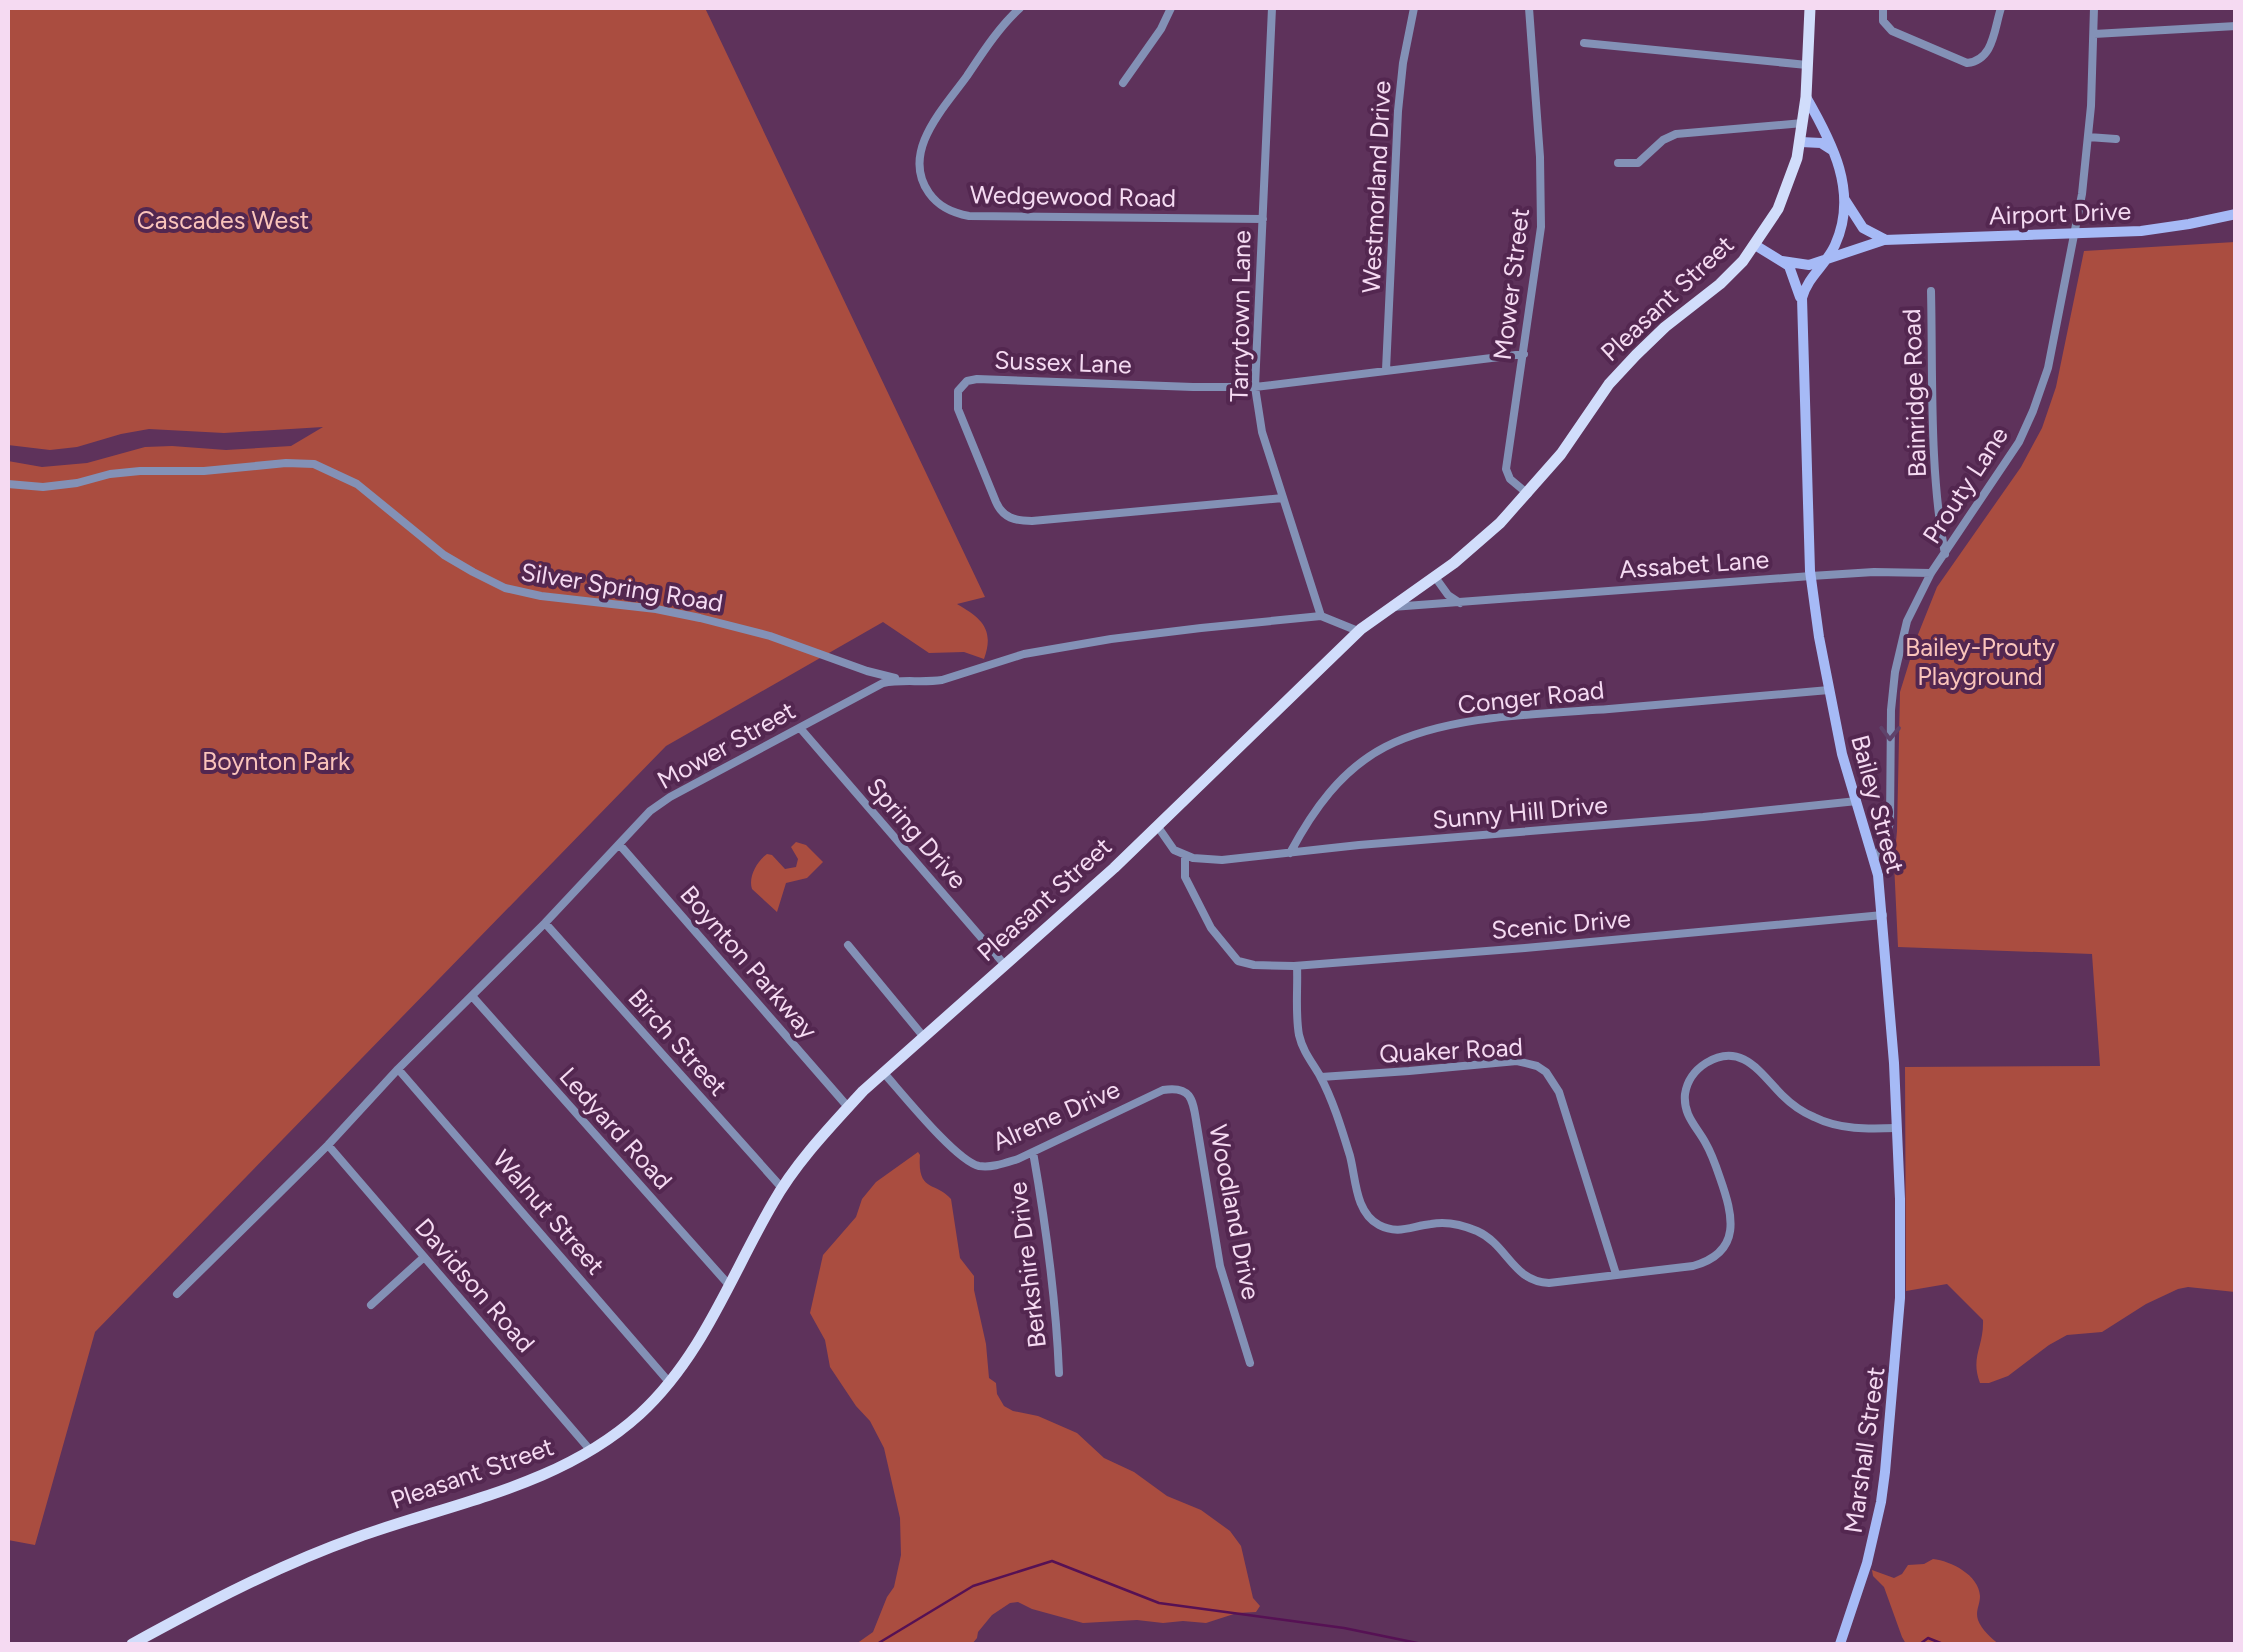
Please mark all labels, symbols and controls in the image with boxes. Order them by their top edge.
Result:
street label: Westmorland Drive [1355,80,1397,294]
street label: Wedgewood Road [970,179,1176,213]
street label: Airport Drive [1988,196,2132,230]
park label: Cascades West [137,205,309,235]
street label: Mower Street [1487,206,1535,362]
street label: Pleasant Street [1594,229,1740,367]
street label: Tarrytown Lane [1224,230,1256,402]
street label: Bainridge Road [1896,308,1932,478]
street label: Sussex Lane [994,345,1132,379]
street label: Prouty Lane [1916,421,2014,549]
street label: Assabet Lane [1618,544,1770,584]
street label: Silver Spring Road [519,556,725,618]
park label: Bailey-Prouty Playground [1905,632,2055,691]
street label: Conger Road [1456,674,1606,720]
street label: Mower Street [652,695,800,795]
one-way arrow [1880,726,1901,742]
street label: Bailey Street [1845,732,1911,876]
park label: Boynton Park [202,746,351,776]
street label: Spring Drive [861,771,973,895]
street label: Sunny Hill Drive [1431,789,1609,835]
street label: Pleasant Street [971,831,1117,967]
street label: Boynton Parkway [674,879,824,1045]
street label: Scenic Drive [1490,903,1632,945]
street label: Birch Street [622,982,734,1102]
street label: Quaker Road [1378,1031,1524,1069]
street label: Ledyard Road [553,1061,679,1195]
street label: Alrene Drive [988,1074,1124,1156]
street label: Woodland Drive [1203,1122,1267,1302]
street label: Walnut Street [487,1144,611,1280]
street label: Berkshire Drive [1002,1180,1052,1350]
street label: Davidson Road [409,1212,541,1358]
street label: Marshall Street [1837,1365,1891,1535]
street label: Pleasant Street [387,1431,557,1515]

